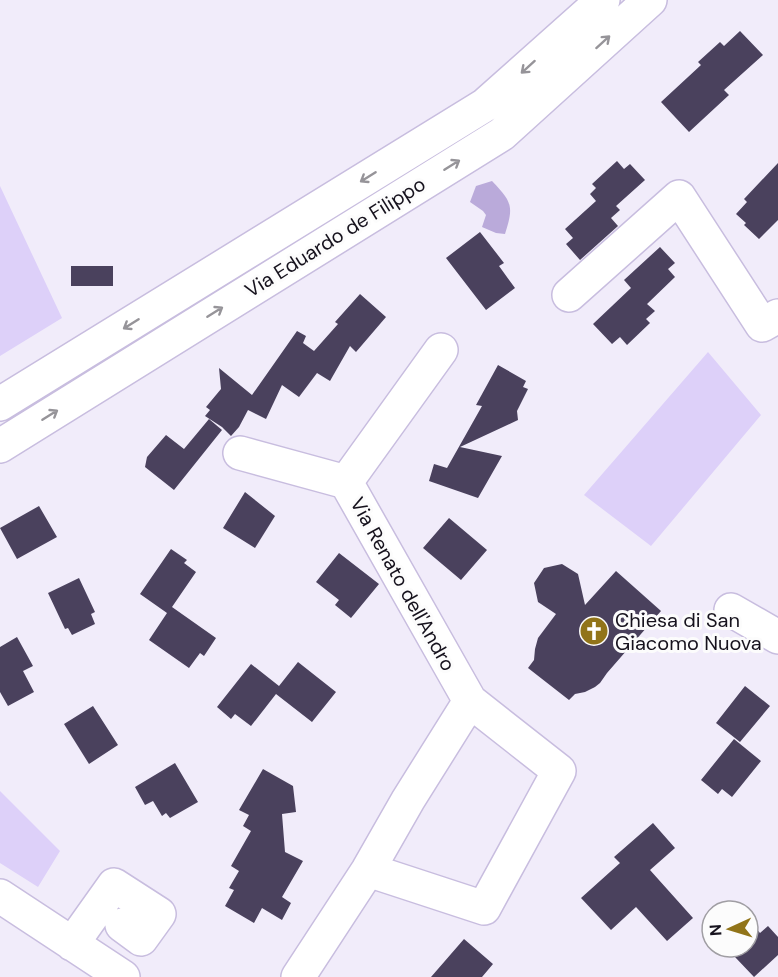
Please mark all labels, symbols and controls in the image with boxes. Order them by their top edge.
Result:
one-way arrow [595,35,610,49]
one-way arrow [521,60,536,74]
one-way arrow [443,158,460,170]
street label: Via Eduardo de Filippo [240,171,430,303]
one-way arrow [360,172,377,184]
one-way arrow [206,306,223,318]
one-way arrow [123,318,140,330]
one-way arrow [41,409,58,421]
street label: Via Renato dell'Andro [344,493,462,675]
place label: Chiesa di San Giacomo Nuova [615,607,762,656]
church icon: Chiesa di San Giacomo Nuova [578,615,610,647]
north arrow [700,899,760,959]
text: N [705,923,726,937]

